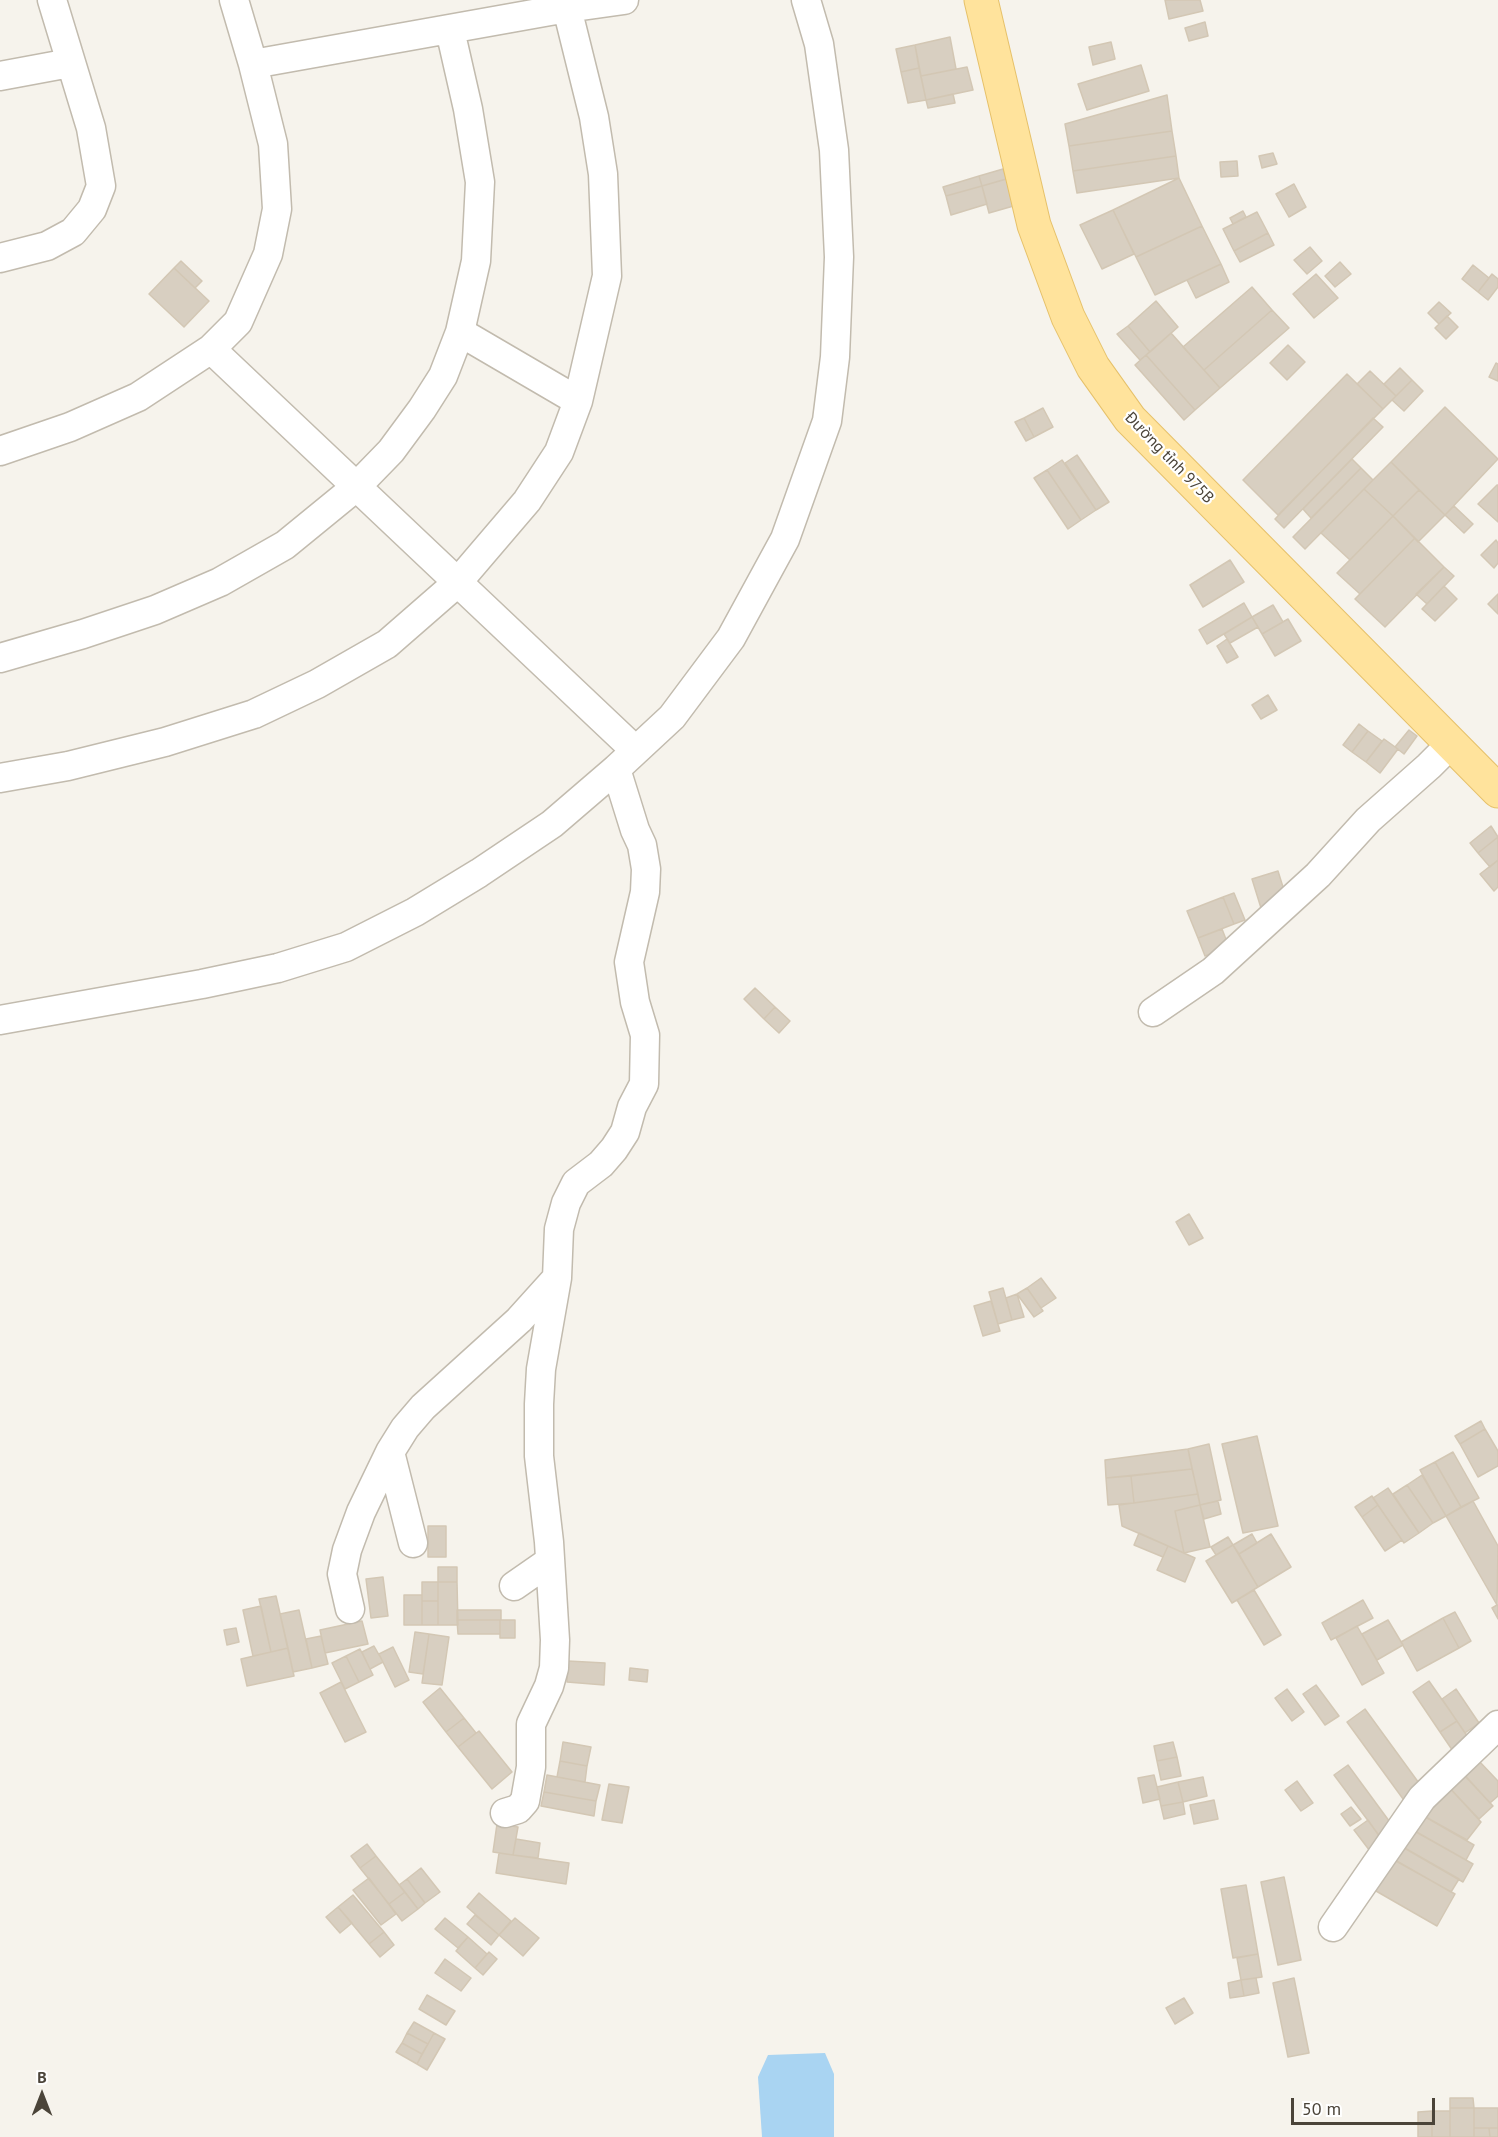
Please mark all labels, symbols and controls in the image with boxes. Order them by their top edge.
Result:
street label: Đường tỉnh 975B [1121,408,1217,508]
north arrow [12,2065,72,2125]
text: B [37,2067,47,2087]
scale bar [1294,2086,1438,2124]
text: 50 m [1302,2097,1341,2120]

